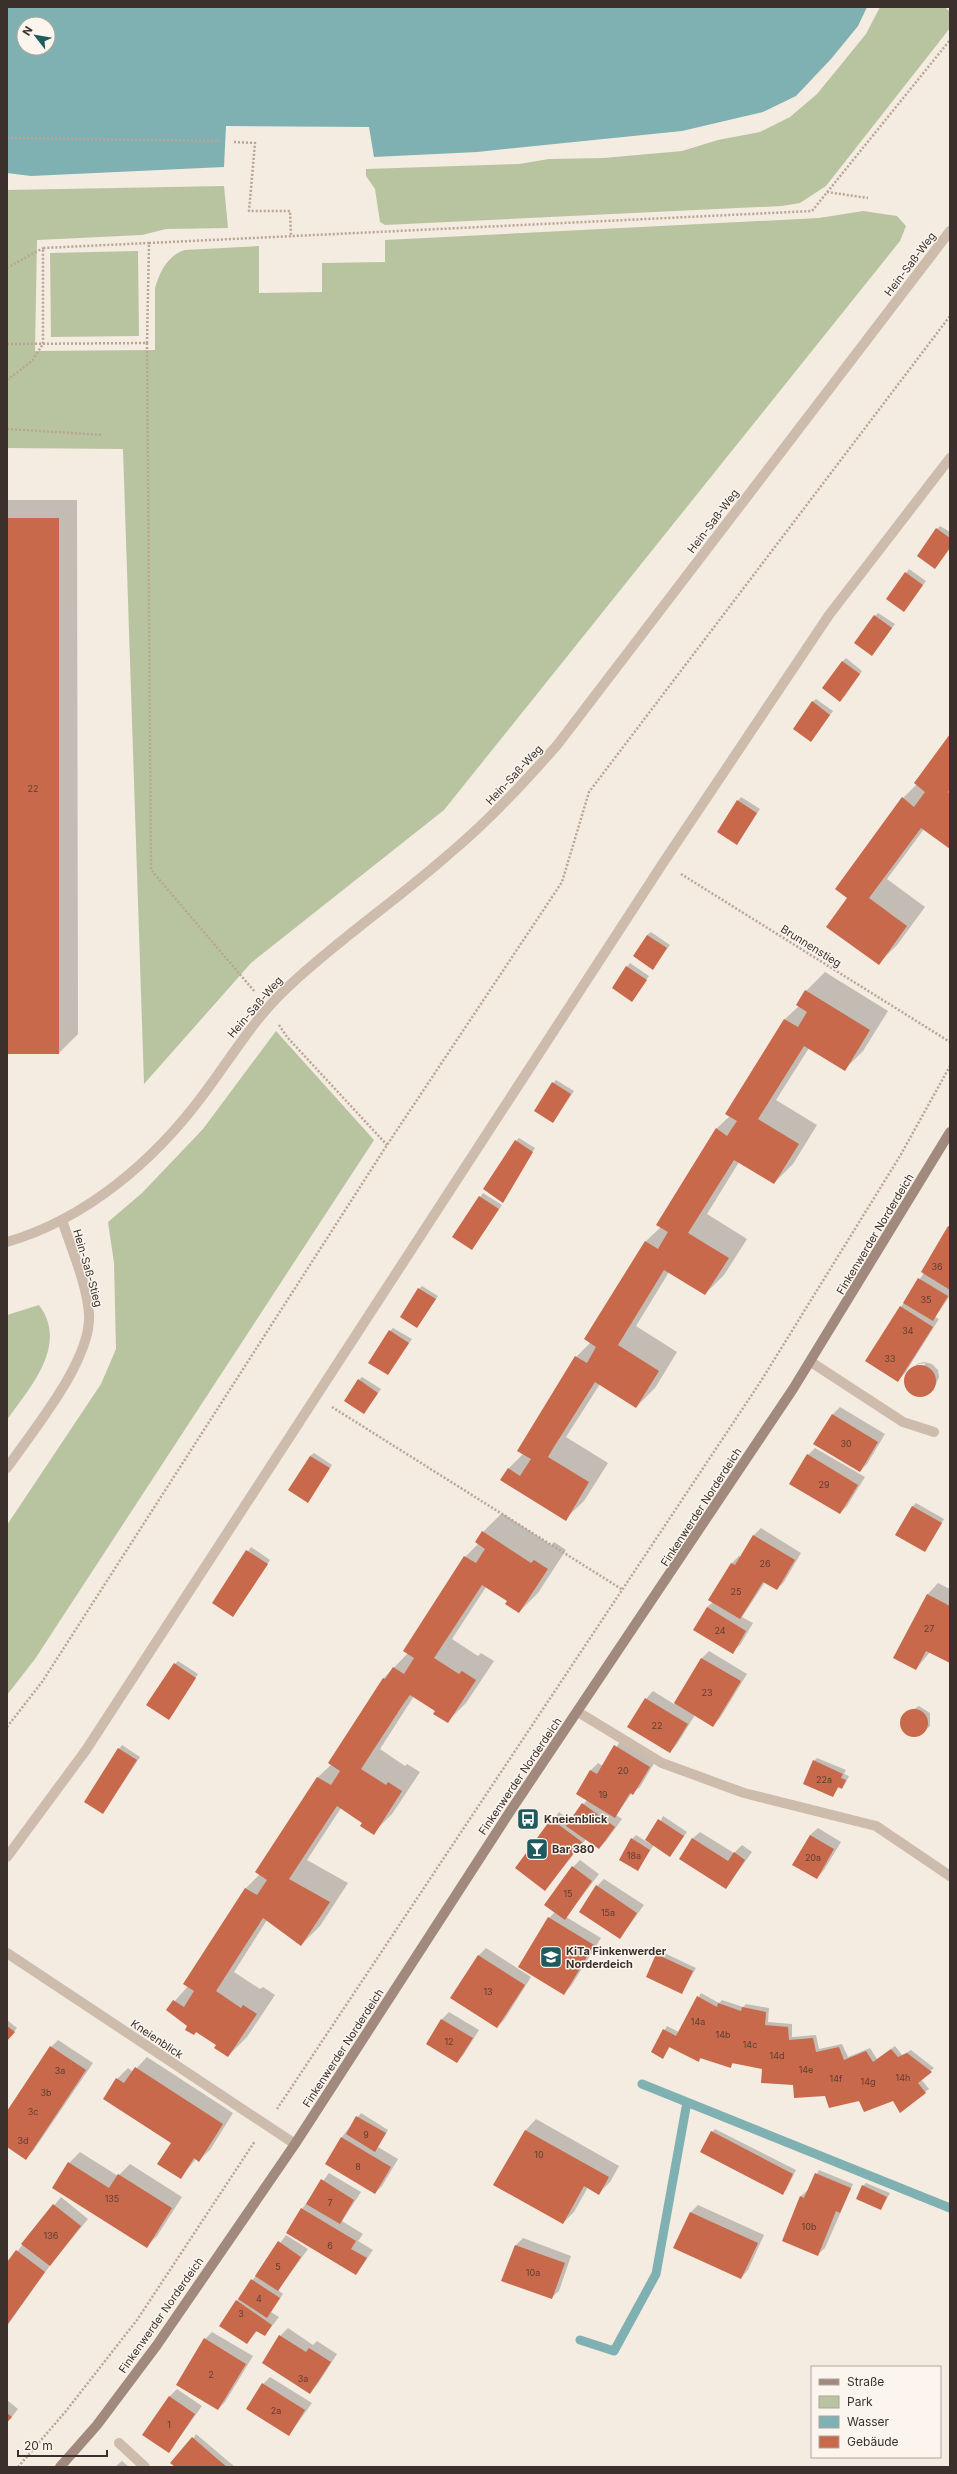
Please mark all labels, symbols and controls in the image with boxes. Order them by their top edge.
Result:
north arrow [16,16,56,56]
text: N [19,24,36,38]
street label: Hein-Saß-Weg [881,229,939,299]
street label: Hein-Saß-Weg [684,486,742,556]
street label: Hein-Saß-Weg [483,742,545,808]
house number: 22 [28,783,38,794]
street label: Brunnenstieg [778,922,844,970]
street label: Hein-Saß-Weg [225,973,285,1041]
street label: Finkenwerder Norderdeich [833,1171,917,1297]
street label: Hein-Saß-Stieg [70,1227,106,1309]
house number: 36 [931,1261,943,1272]
house number: 35 [920,1294,932,1305]
house number: 34 [902,1325,914,1336]
house number: 33 [884,1353,896,1364]
house number: 30 [840,1438,852,1449]
street label: Finkenwerder Norderdeich [657,1445,745,1569]
house number: 29 [818,1479,830,1490]
house number: 26 [759,1558,771,1569]
house number: 25 [731,1586,741,1597]
house number: 27 [924,1623,934,1634]
house number: 24 [714,1625,726,1636]
house number: 23 [701,1687,713,1698]
street label: Finkenwerder Norderdeich [475,1715,565,1837]
house number: 22 [652,1720,662,1731]
house number: 20 [617,1765,629,1776]
house number: 22a [816,1774,832,1785]
house number: 19 [598,1789,608,1800]
bus stop icon: Kneienblick [515,1806,541,1832]
place label: Kneienblick [544,1812,608,1826]
bar icon: Bar 380 [524,1836,550,1862]
place label: Bar 380 [552,1842,594,1856]
house number: 18a [627,1850,641,1861]
house number: 20a [805,1852,821,1863]
house number: 15 [563,1888,573,1899]
house number: 15a [601,1907,615,1918]
school or university icon: KiTa Finkenwerder Norderdeich [538,1944,564,1970]
place label: KiTa Finkenwerder Norderdeich [566,1944,667,1971]
street label: Finkenwerder Norderdeich [299,1986,387,2110]
house number: 13 [483,1986,493,1997]
street label: Kneienblick [128,2016,186,2062]
house number: 14a [691,2016,705,2027]
house number: 14b [716,2029,731,2040]
house number: 12 [444,2036,454,2047]
house number: 14c [743,2039,757,2050]
house number: 14d [770,2050,785,2061]
house number: 14e [799,2064,813,2075]
house number: 3a [55,2065,65,2076]
house number: 14h [896,2072,910,2083]
house number: 14f [830,2073,843,2084]
house number: 14g [861,2076,876,2087]
house number: 3b [40,2087,52,2098]
house number: 3c [28,2106,38,2117]
house number: 9 [363,2129,369,2140]
house number: 3d [17,2135,29,2146]
house number: 10 [534,2149,544,2160]
house number: 8 [355,2161,361,2172]
house number: 135 [105,2193,119,2204]
house number: 7 [327,2197,333,2208]
house number: 10b [802,2221,817,2232]
house number: 136 [44,2230,59,2241]
house number: 6 [327,2240,333,2251]
street label: Finkenwerder Norderdeich [116,2254,206,2376]
house number: 5 [275,2261,281,2272]
house number: 10a [526,2267,540,2278]
house number: 4 [256,2293,262,2304]
house number: 3 [238,2308,244,2319]
legend [811,2366,941,2458]
house number: 2 [208,2369,214,2380]
house number: 3a [298,2373,308,2384]
text: Straße [847,2374,884,2389]
text: Park [847,2394,873,2409]
house number: 2a [271,2405,281,2416]
text: Wasser [847,2414,890,2429]
house number: 1 [167,2419,171,2430]
scale bar [18,2432,107,2458]
text: Gebäude [847,2434,899,2449]
text: 20 m [24,2438,53,2453]

